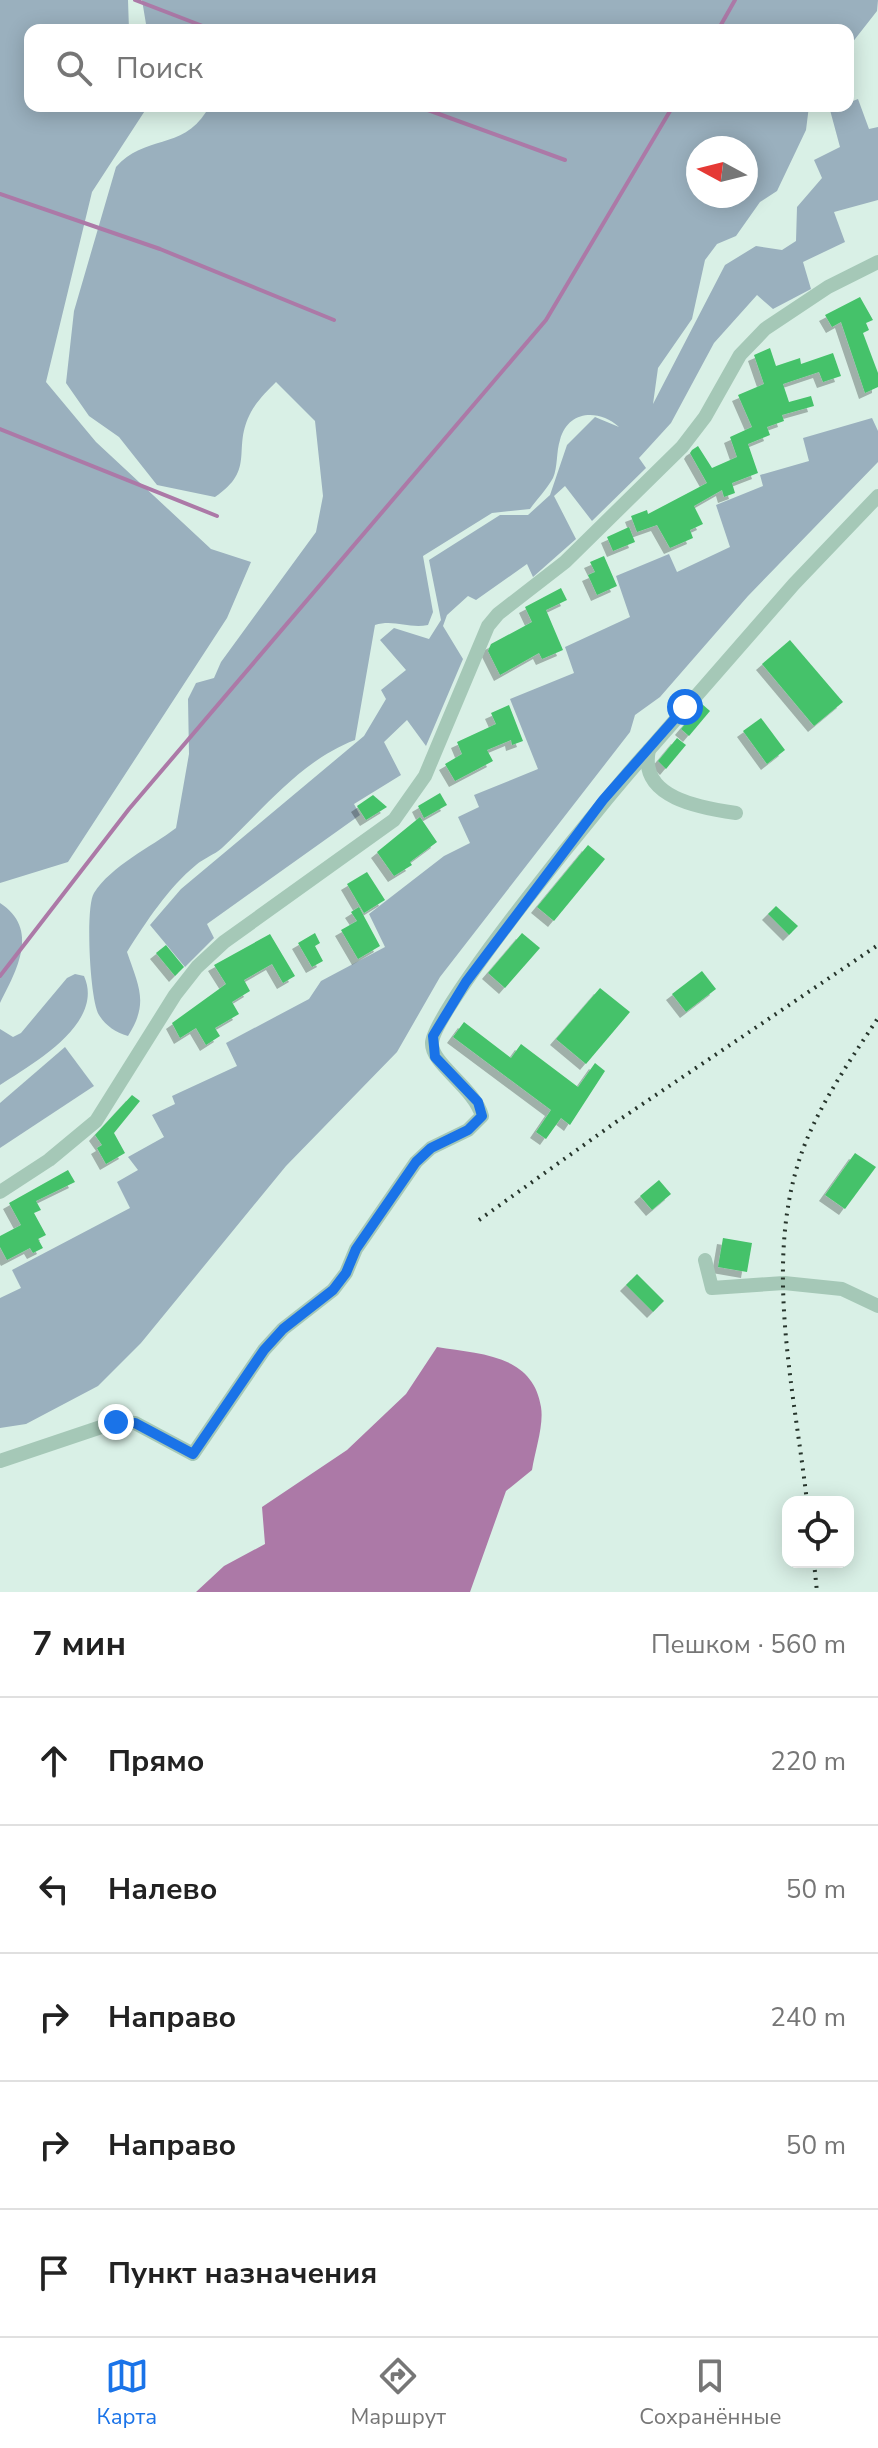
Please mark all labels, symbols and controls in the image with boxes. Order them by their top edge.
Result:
search box [24,24,854,112]
icon: search [52,46,96,90]
text: Поиск [116,48,203,89]
north arrow [686,136,758,208]
route start [667,689,703,725]
route end [98,1404,134,1440]
map controls [782,1496,854,1568]
button: locate [782,1496,854,1568]
text: 7 мин [32,1621,126,1667]
text: Пешком · 560 m [651,1627,846,1662]
icon: ahead [32,1739,76,1783]
text: Прямо [108,1741,205,1782]
text: 220 m [770,1744,846,1779]
icon: left [32,1867,76,1911]
text: Налево [108,1869,217,1910]
text: 50 m [786,1872,846,1907]
icon: right [32,1995,76,2039]
text: Направо [108,1997,236,2038]
text: 240 m [770,2000,846,2035]
icon: right [32,2123,76,2167]
text: Направо [108,2125,236,2166]
text: 50 m [786,2128,846,2163]
icon: arrive [32,2251,76,2295]
text: Пункт назначения [108,2253,377,2294]
tab: Карта [97,2354,157,2432]
tab: Маршрут [350,2354,446,2432]
tab: Сохранённые [639,2354,781,2432]

